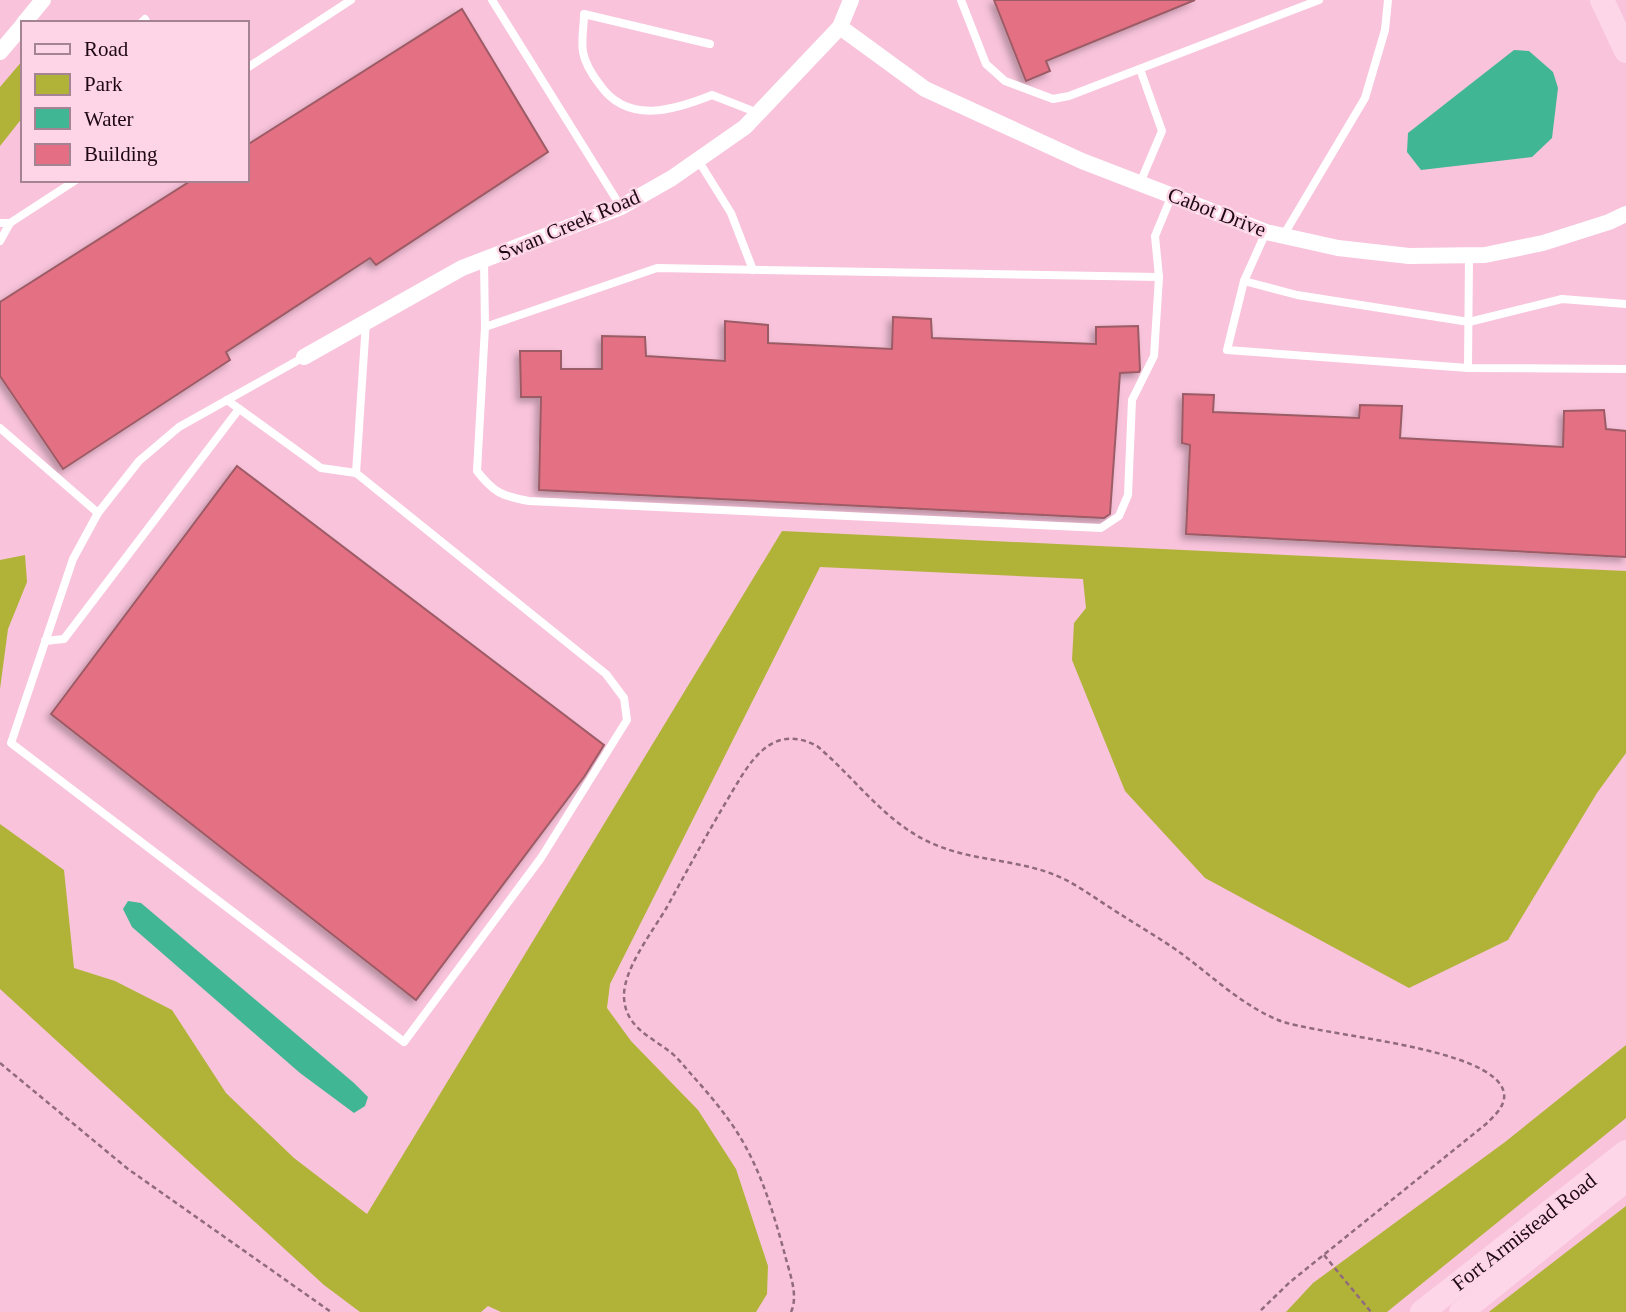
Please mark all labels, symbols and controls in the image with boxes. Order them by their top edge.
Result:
legend [21,21,248,182]
text: Road [84,37,129,61]
text: Park [84,72,123,96]
text: Water [84,107,134,131]
text: Building [84,142,158,166]
street label: Cabot Drive [1165,182,1269,242]
street label: Swan Creek Road [495,184,644,266]
street label: Fort Armistead Road [1447,1168,1601,1296]

